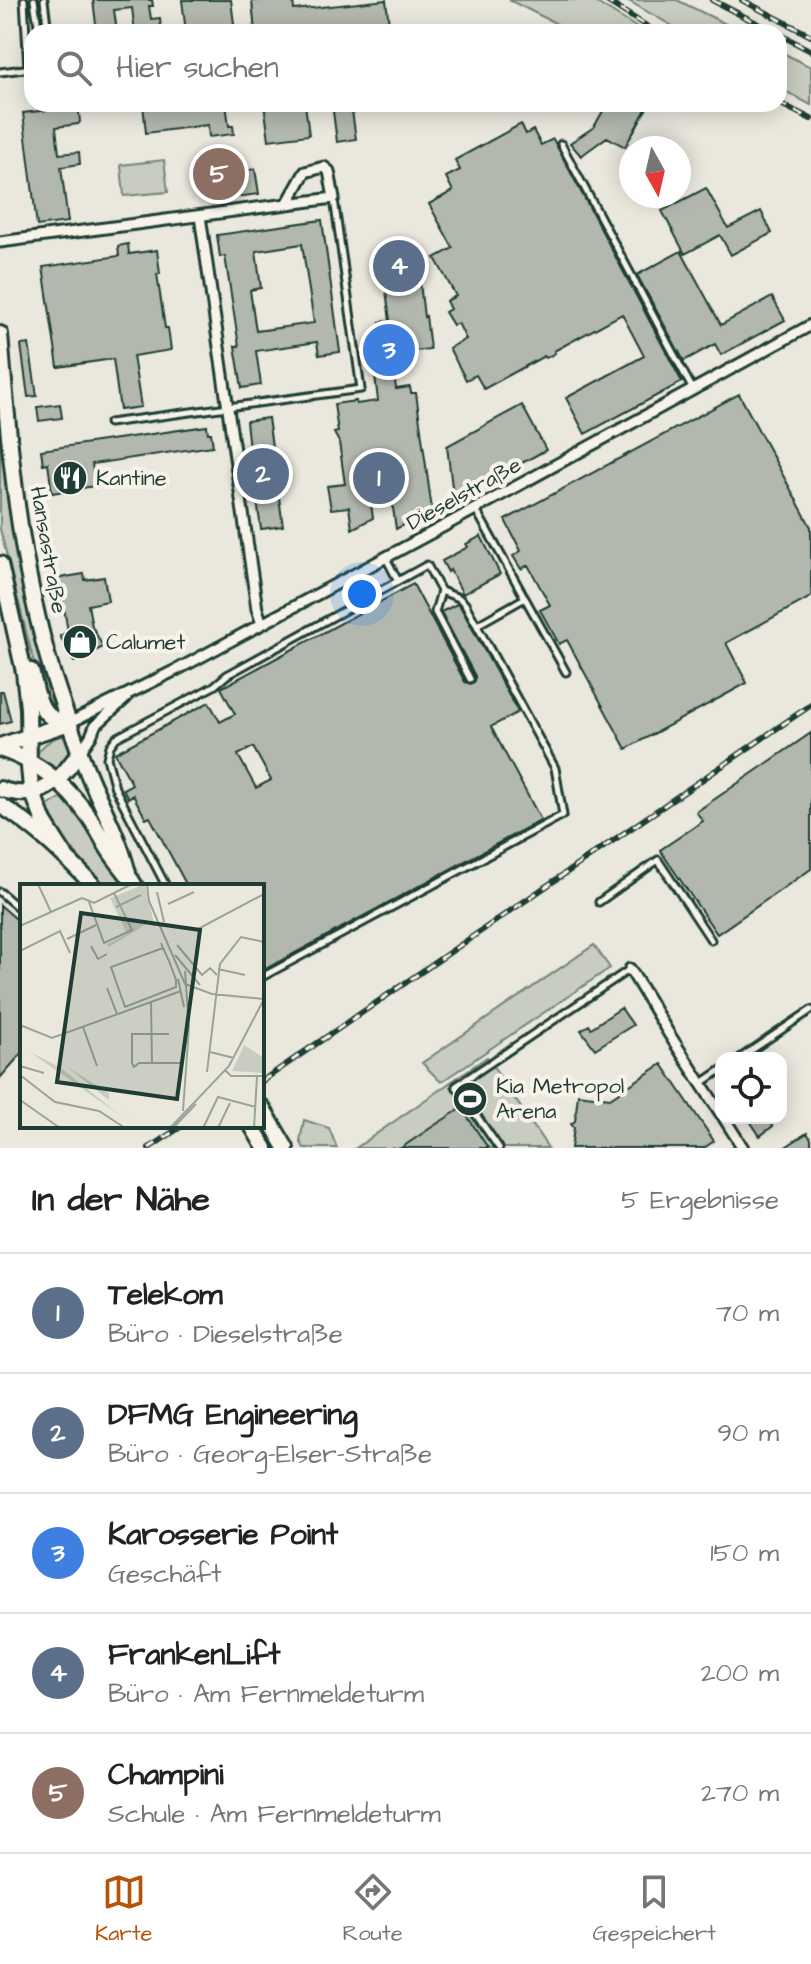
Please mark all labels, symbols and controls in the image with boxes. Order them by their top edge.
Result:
search box [24,24,787,112]
icon: search [52,46,96,90]
text: Hier suchen [116,47,279,89]
north arrow [619,136,691,208]
pin: 5 [193,144,245,204]
pin: 4 [373,236,425,296]
pin: 3 [363,320,415,380]
pin: 2 [237,444,289,504]
pin: 1 [353,448,405,508]
street label: Dieselstraße [401,450,527,538]
restaurant icon: Kantine [51,459,89,497]
place label: Kantine [96,463,167,494]
street label: Hansastraße [22,484,74,616]
your location [342,574,382,614]
shop icon: Calumet [61,623,99,661]
place label: Calumet [106,627,185,658]
inset map [20,884,264,1128]
map controls [715,1052,787,1124]
button: locate [715,1052,787,1124]
place label: Kia Metropol Arena [496,1071,624,1127]
sports icon: Kia Metropol Arena [451,1080,489,1118]
text: In der Nähe [32,1176,210,1224]
text: 5 Ergebnisse [621,1182,779,1218]
text: Telekom [108,1274,223,1316]
text: 1 [56,1295,60,1331]
text: 70 m [716,1295,779,1331]
text: Büro · Dieselstraße [108,1316,343,1352]
text: DFMG Engineering [108,1394,358,1436]
text: 2 [51,1415,65,1451]
text: 90 m [717,1415,779,1451]
text: Büro · Georg-Elser-Straße [108,1436,432,1472]
text: Karosserie Point [108,1514,338,1556]
text: 3 [51,1535,65,1571]
text: 150 m [710,1535,779,1571]
text: Geschäft [108,1556,222,1592]
text: FrankenLift [108,1634,281,1676]
text: 4 [49,1655,67,1691]
text: 200 m [701,1655,779,1691]
text: Büro · Am Fernmeldeturm [108,1676,424,1712]
text: Champini [108,1754,224,1796]
text: 5 [49,1775,67,1811]
text: 270 m [701,1775,779,1811]
text: Schule · Am Fernmeldeturm [108,1796,441,1832]
tab: Karte [95,1870,152,1949]
tab: Route [343,1870,403,1949]
tab: Gespeichert [593,1870,716,1949]

